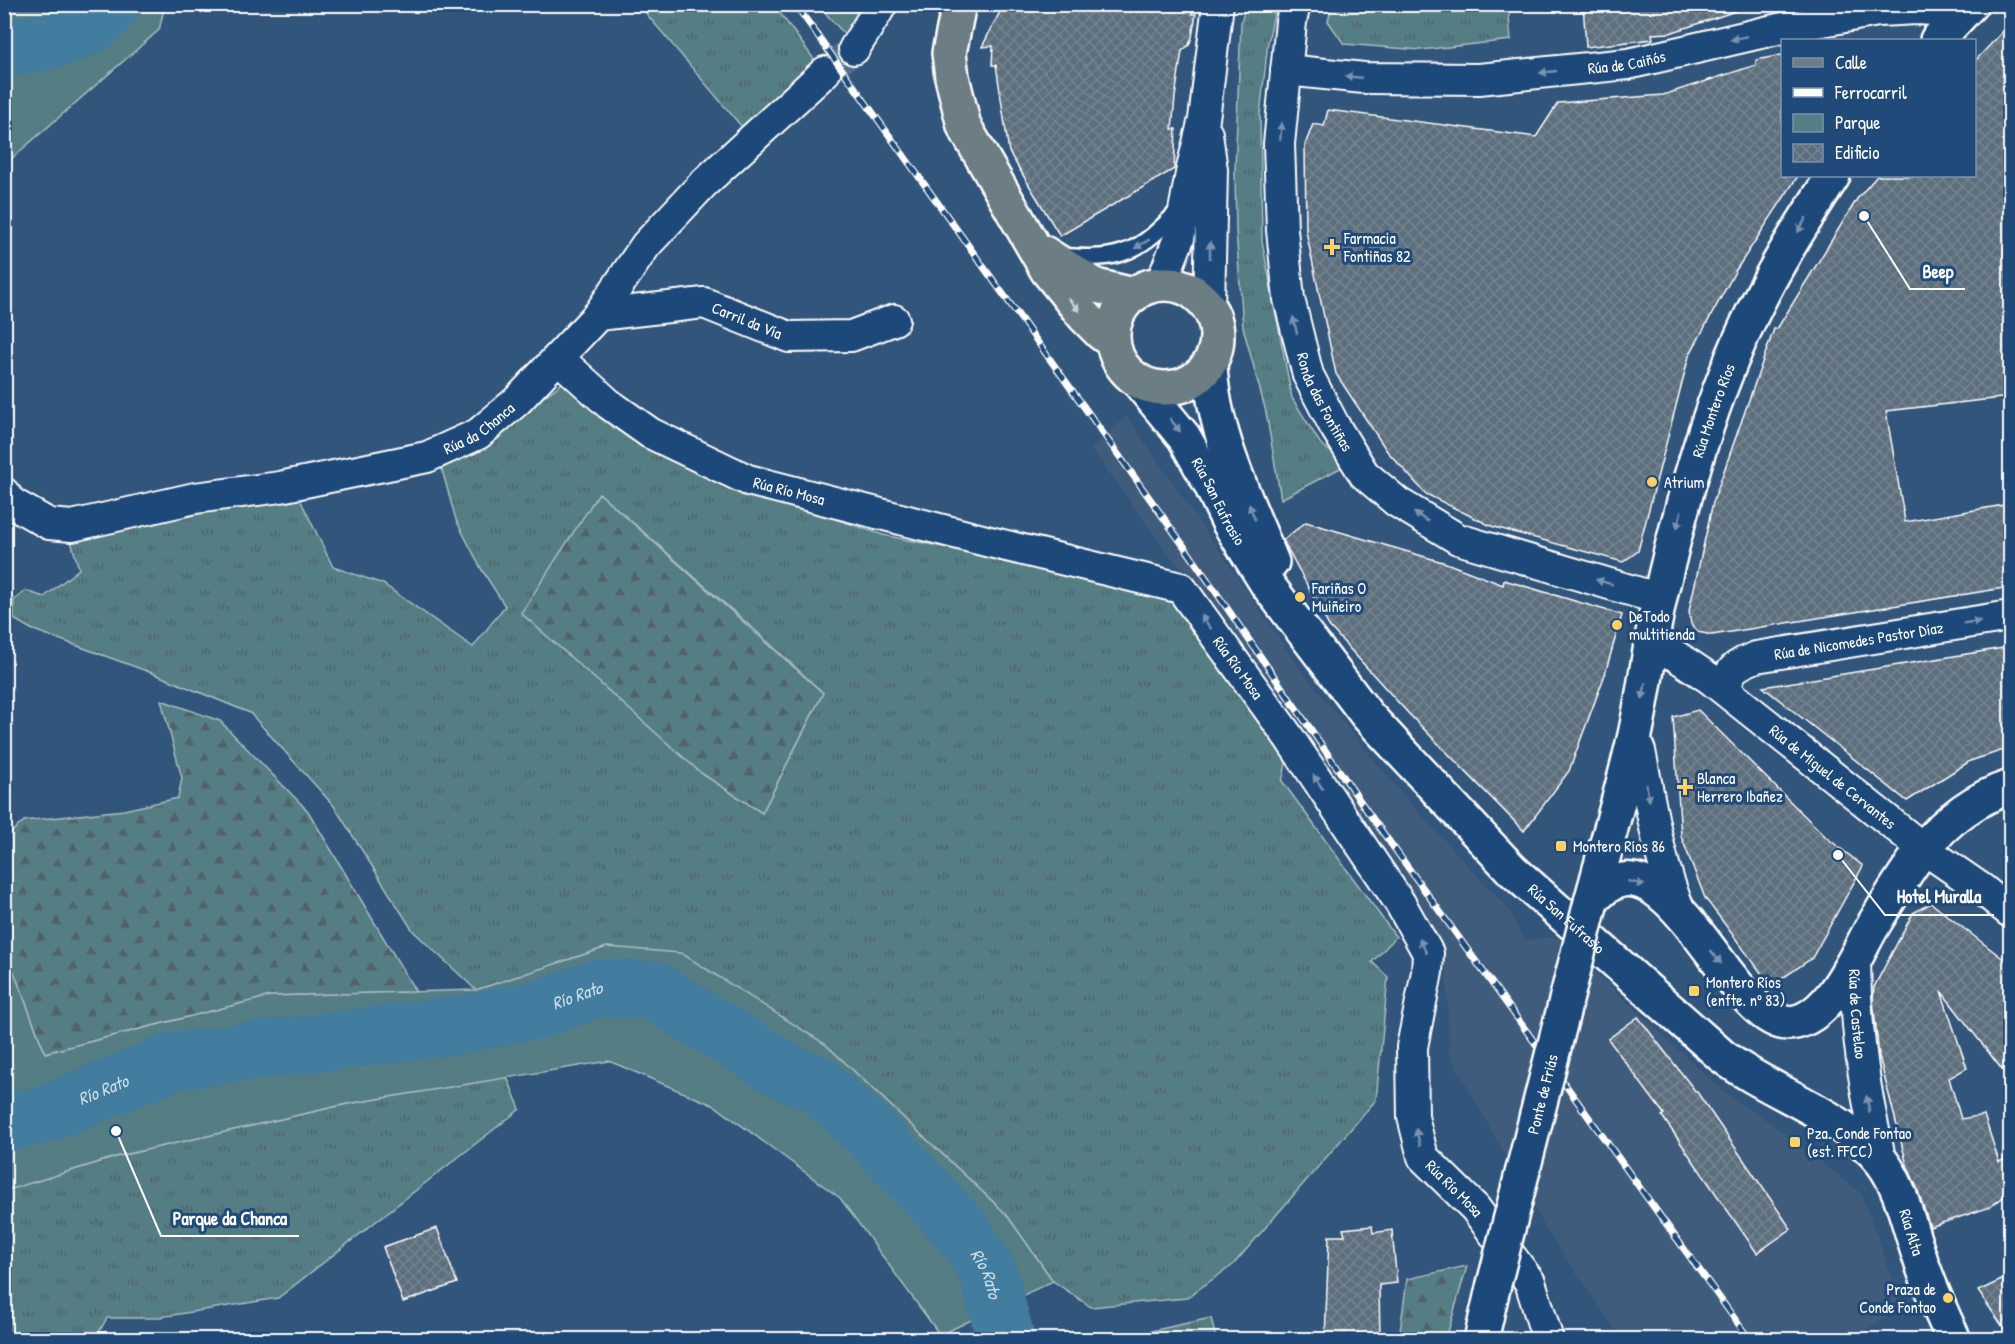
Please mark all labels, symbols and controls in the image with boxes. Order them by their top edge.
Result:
one-way arrow [1730,33,1749,43]
legend [1781,39,1976,177]
street label: Rúa de Caiñós [1587,45,1668,79]
text: Calle [1835,50,1867,75]
one-way arrow [1538,67,1557,77]
one-way arrow [1344,72,1363,82]
text: Ferrocarril [1834,80,1907,105]
text: Parque [1835,110,1880,135]
one-way arrow [1276,122,1286,141]
text: Edificio [1835,140,1879,165]
one-way arrow [1796,217,1807,233]
place label: Farmacia Fontiñas 82 [1343,227,1411,267]
one-way arrow [1134,239,1150,250]
one-way arrow [1205,240,1214,259]
marker: Farmacia Fontiñas 82 [1325,240,1339,254]
callout: Beep [1910,253,1965,289]
text: Beep [1922,259,1954,285]
street label: Carril da Vía [709,296,785,344]
one-way arrow [1067,297,1080,312]
one-way arrow [1290,316,1300,334]
street label: Ronda das Fontiñas [1292,350,1358,455]
street label: Rúa Montero Ríos [1686,360,1740,460]
street label: Rúa da Chanca [440,397,519,459]
one-way arrow [1168,417,1181,433]
street label: Rúa San Eufrasio [1187,453,1251,550]
street label: Rúa Río Mosa [751,471,827,510]
place label: Atrium [1664,471,1704,493]
marker: Atrium [1645,475,1659,489]
one-way arrow [1247,503,1256,521]
one-way arrow [1413,511,1430,522]
one-way arrow [1673,511,1683,530]
place label: Fariñas O Muiñeiro [1311,577,1366,617]
one-way arrow [1595,577,1613,586]
marker: Fariñas O Muiñeiro [1293,590,1307,604]
place label: DeTodo multitienda [1629,605,1695,645]
one-way arrow [1200,615,1212,631]
street label: Rúa de Nicomedes Pastor Díaz [1773,616,1945,665]
marker: DeTodo multitienda [1610,618,1624,632]
one-way arrow [1962,618,1981,627]
street label: Rúa Río Mosa [1208,631,1269,704]
one-way arrow [1639,682,1648,701]
street label: Rúa de Miguel de Cervantes [1765,719,1901,834]
place label: Blanca Herrero Ibañez [1697,767,1783,807]
one-way arrow [1313,774,1324,790]
marker: Blanca Herrero Ibañez [1678,780,1692,794]
one-way arrow [1644,783,1653,802]
place label: Montero Ríos 86 [1573,835,1665,857]
marker: Montero Ríos 86 [1554,839,1568,853]
street label: Rúa San Eufrasio [1523,878,1610,959]
one-way arrow [1627,879,1645,889]
callout: Hotel Muralla [1885,879,1994,915]
text: Hotel Muralla [1897,884,1982,909]
one-way arrow [1419,937,1429,955]
one-way arrow [1710,950,1722,965]
street label: Rúa de Castelao [1844,969,1872,1061]
place label: Montero Ríos (enfte. nº 83) [1706,971,1785,1011]
water label: Río Rato [548,975,604,1016]
marker: Montero Ríos (enfte. nº 83) [1687,984,1701,998]
street label: Ponte de Friás [1522,1052,1563,1136]
water label: Río Rato [74,1067,134,1111]
one-way arrow [1863,1094,1872,1113]
place label: Pza. Conde Fontao (est. FFCC) [1807,1122,1912,1162]
one-way arrow [1413,1128,1423,1147]
marker: Pza. Conde Fontao (est. FFCC) [1788,1135,1802,1149]
street label: Rúa Río Mosa [1421,1155,1489,1221]
callout: Parque da Chanca [161,1200,299,1236]
text: Parque da Chanca [173,1206,288,1232]
street label: Rúa Alta [1894,1206,1929,1258]
water label: Río Rato [964,1244,1008,1303]
place label: Praza de Conde Fontao [1859,1278,1937,1318]
marker: Praza de Conde Fontao [1941,1291,1955,1305]

